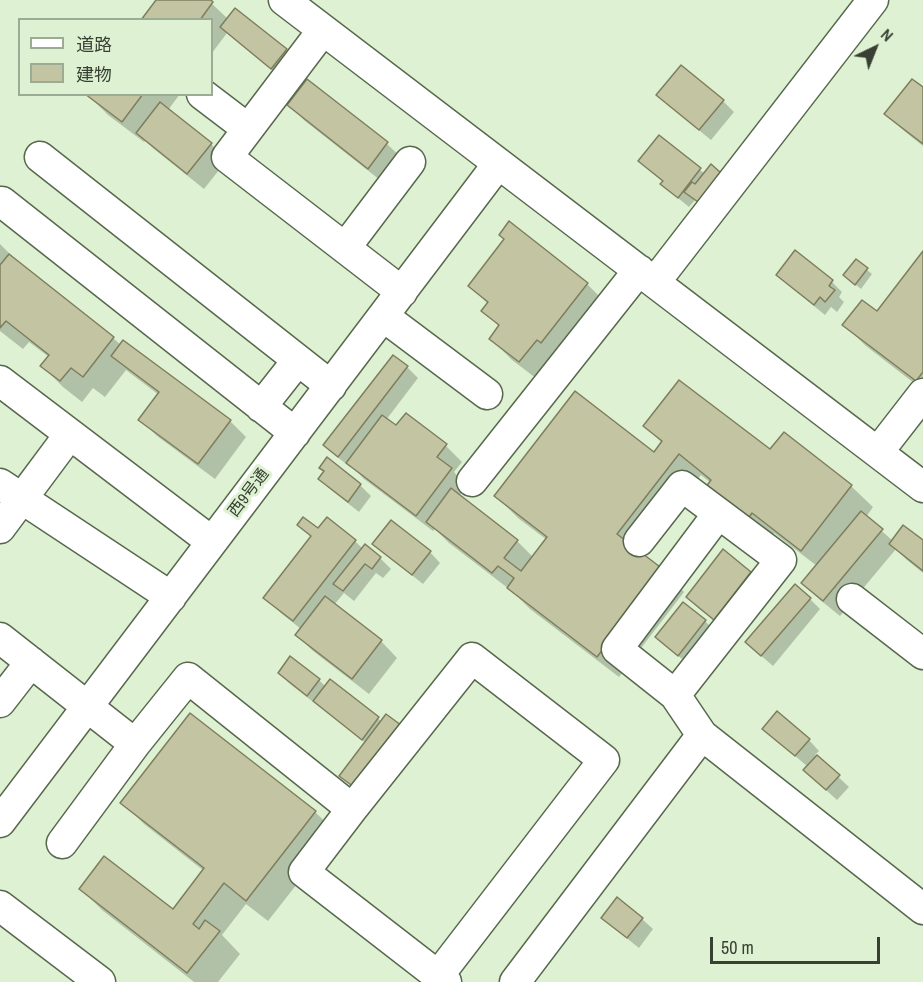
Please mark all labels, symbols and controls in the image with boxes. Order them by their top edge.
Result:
legend [18,18,213,96]
north arrow [845,18,905,78]
text: N [876,24,898,46]
text: 道路 [76,32,112,57]
text: 建物 [76,62,112,87]
street label: 西9号通 [225,465,273,521]
scale bar [713,925,882,963]
text: 50 m [721,935,754,960]

